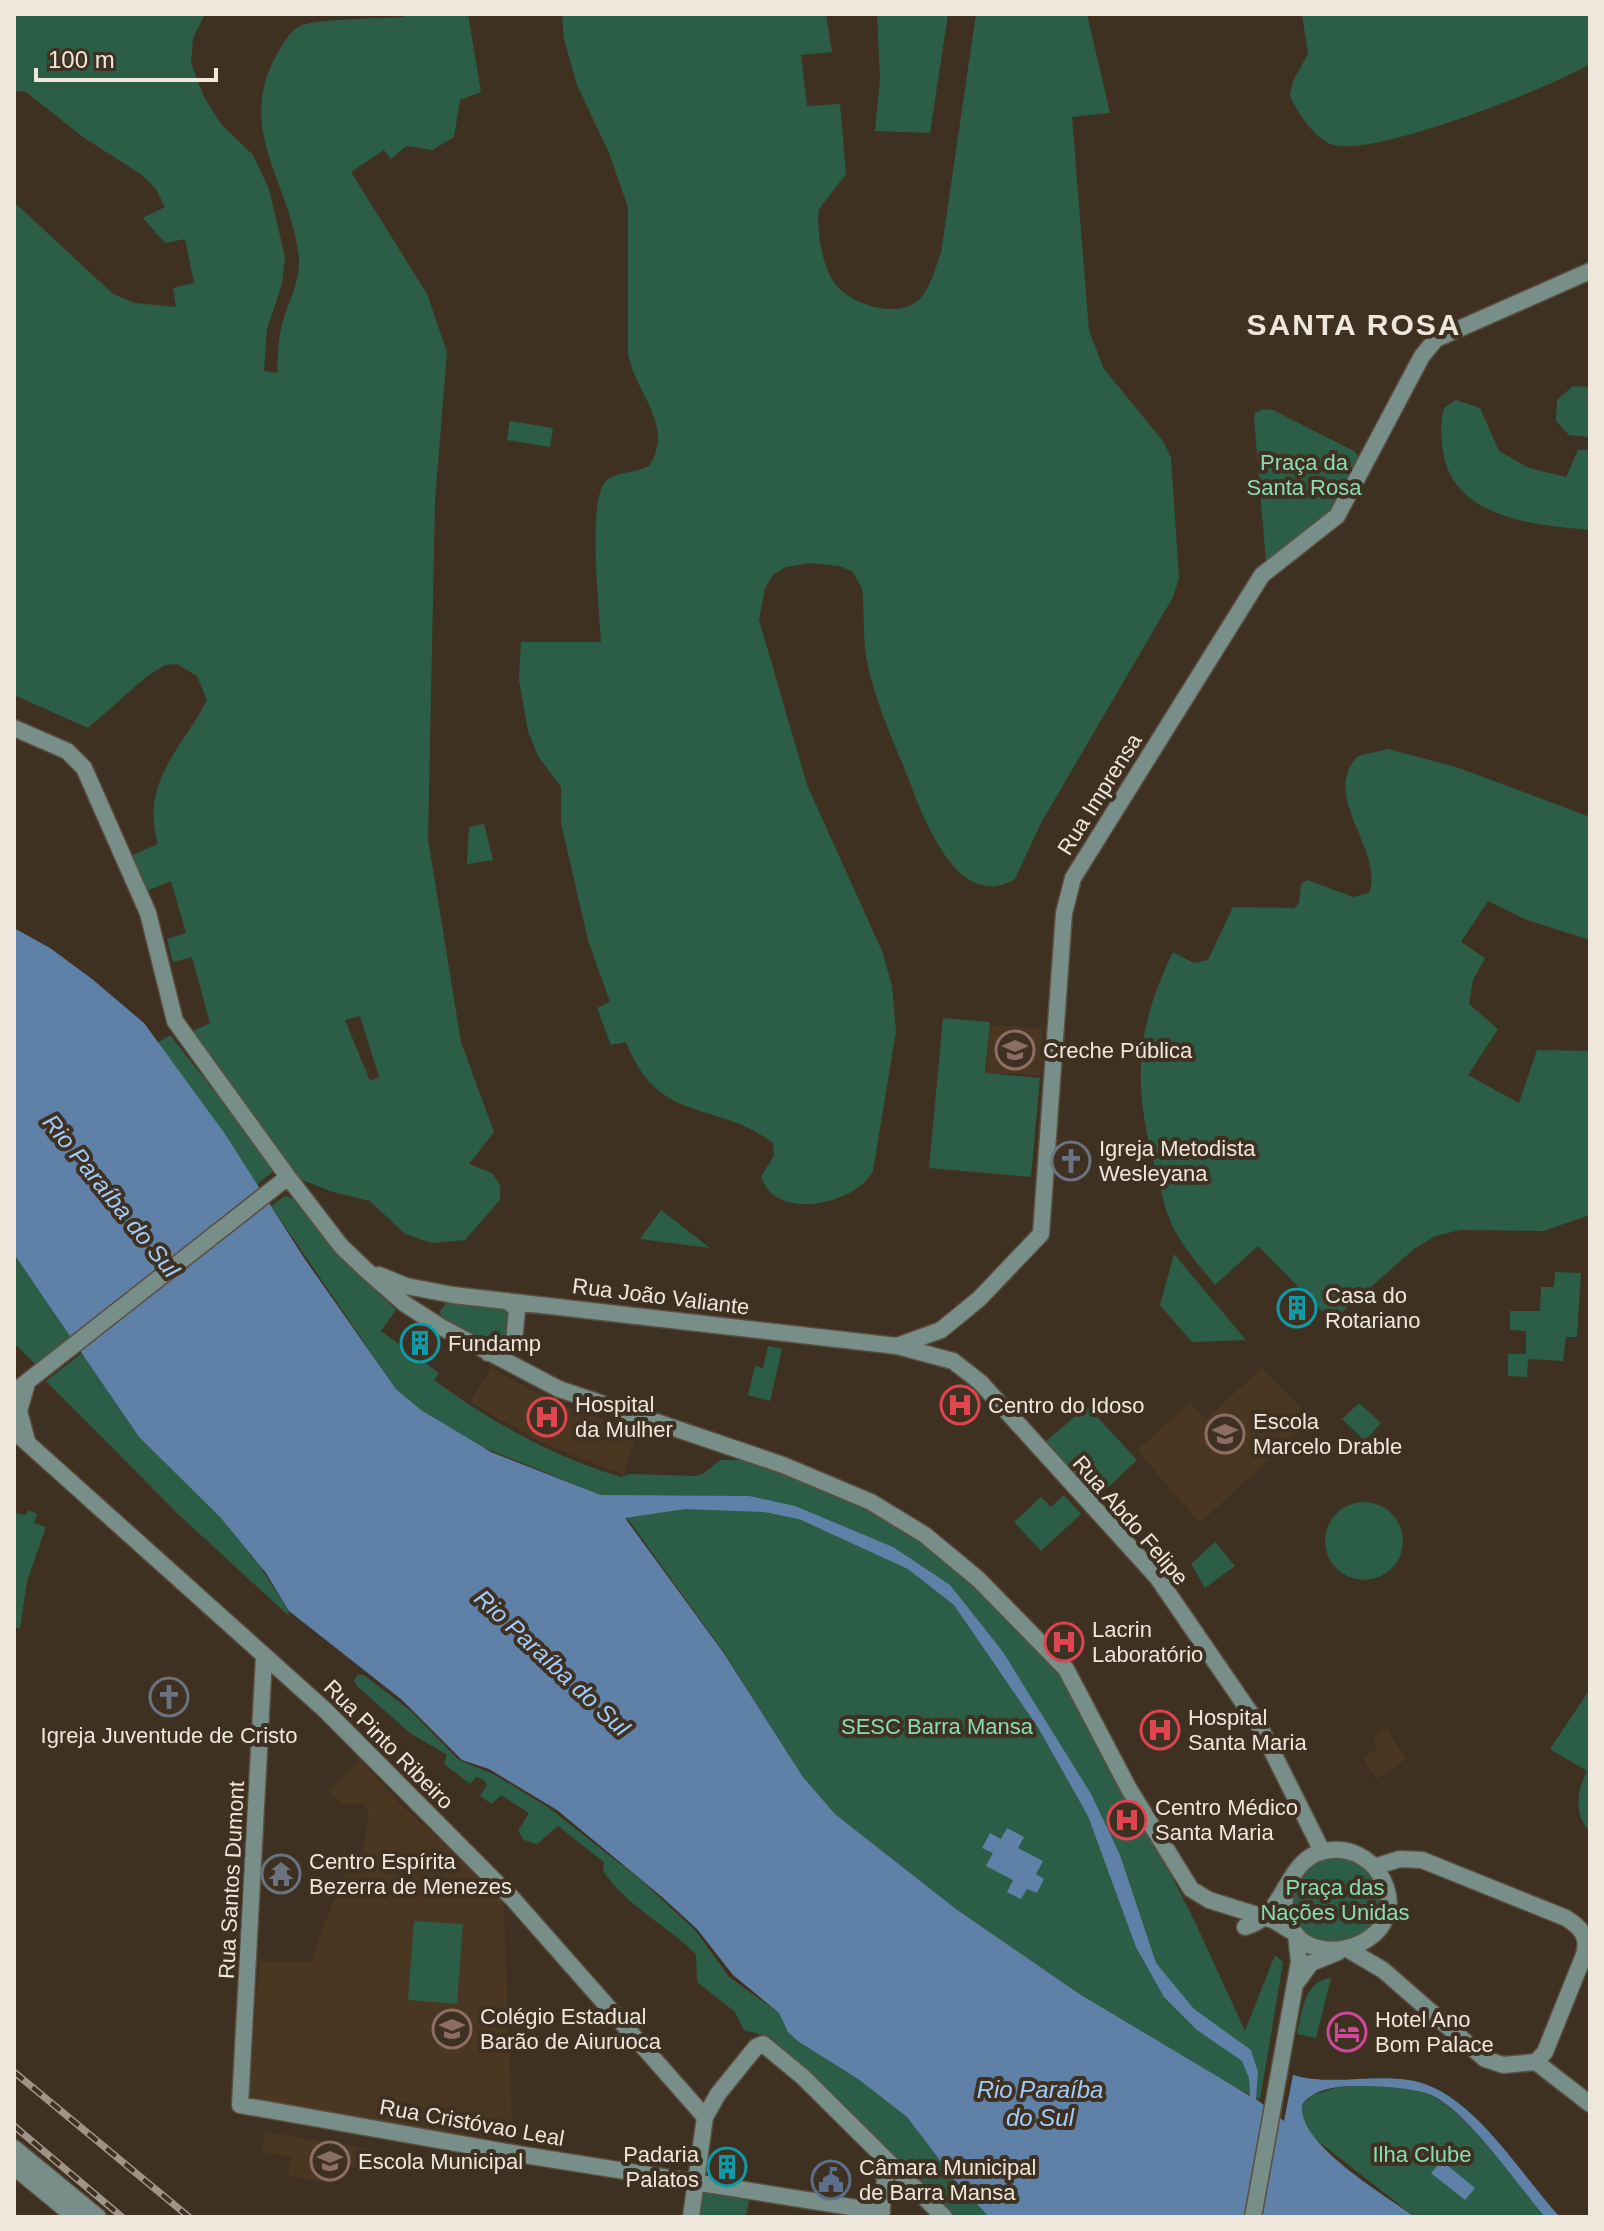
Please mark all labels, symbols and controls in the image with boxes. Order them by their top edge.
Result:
scale bar [36,32,216,82]
text: 100 m [48,46,115,73]
district label: SANTA ROSA [1247,308,1462,341]
park label: Praça da Santa Rosa [1247,450,1362,500]
street label: Rua Imprensa [1052,728,1147,859]
school or university icon: Creche Pública [994,1029,1036,1071]
place label: Creche Pública [1043,1038,1193,1063]
water label: Rio Paraíba do Sul [38,1109,186,1283]
place label: Igreja Metodista Wesleyana [1099,1136,1256,1186]
church icon: Igreja Metodista Wesleyana [1050,1140,1092,1182]
street label: Rua João Valiante [571,1273,751,1320]
place label: Casa do Rotariano [1325,1283,1420,1333]
building icon: Casa do Rotariano [1276,1287,1318,1329]
building icon: Fundamp [399,1322,441,1364]
place label: Fundamp [448,1331,541,1356]
hospital icon: Centro do Idoso [939,1384,981,1426]
place label: Hospital da Mulher [575,1392,673,1442]
place label: Centro do Idoso [988,1393,1145,1418]
hospital icon: Hospital da Mulher [526,1396,568,1438]
place label: Escola Marcelo Drable [1253,1409,1402,1459]
school or university icon: Escola Marcelo Drable [1204,1413,1246,1455]
street label: Rua Abdo Felipe [1068,1451,1193,1590]
water label: Rio Paraíba do Sul [469,1584,636,1742]
place label: Lacrin Laboratório [1092,1617,1203,1667]
hospital icon: Lacrin Laboratório [1043,1621,1085,1663]
street label: Rua Pinto Ribeiro [319,1675,458,1814]
church icon: Igreja Juventude de Cristo [148,1676,190,1718]
place label: Hospital Santa Maria [1188,1705,1307,1755]
hospital icon: Hospital Santa Maria [1139,1709,1181,1751]
park label: SESC Barra Mansa [841,1714,1034,1739]
place label: Igreja Juventude de Cristo [41,1723,297,1748]
street label: Rua Santos Dumont [214,1780,249,1980]
place label: Centro Médico Santa Maria [1155,1795,1298,1845]
hospital icon: Centro Médico Santa Maria [1106,1799,1148,1841]
place label: Centro Espírita Bezerra de Menezes [309,1849,512,1899]
temple icon: Centro Espírita Bezerra de Menezes [260,1853,302,1895]
park label: Praça das Nações Unidas [1260,1875,1410,1925]
place label: Colégio Estadual Barão de Aiuruoca [480,2004,662,2054]
place label: Hotel Ano Bom Palace [1375,2007,1494,2057]
school or university icon: Colégio Estadual Barão de Aiuruoca [431,2008,473,2050]
hotel icon: Hotel Ano Bom Palace [1326,2011,1368,2053]
water label: Rio Paraíba do Sul [977,2076,1103,2131]
street label: Rua Cristóvao Leal [378,2094,566,2151]
school or university icon: Escola Municipal [309,2140,351,2182]
place label: Padaria Palatos [623,2142,700,2192]
park label: Ilha Clube [1372,2142,1472,2167]
building icon: Padaria Palatos [706,2146,748,2188]
place label: Escola Municipal [358,2149,523,2174]
place label: Câmara Municipal de Barra Mansa [859,2155,1036,2205]
public building icon: Câmara Municipal de Barra Mansa [810,2159,852,2201]

